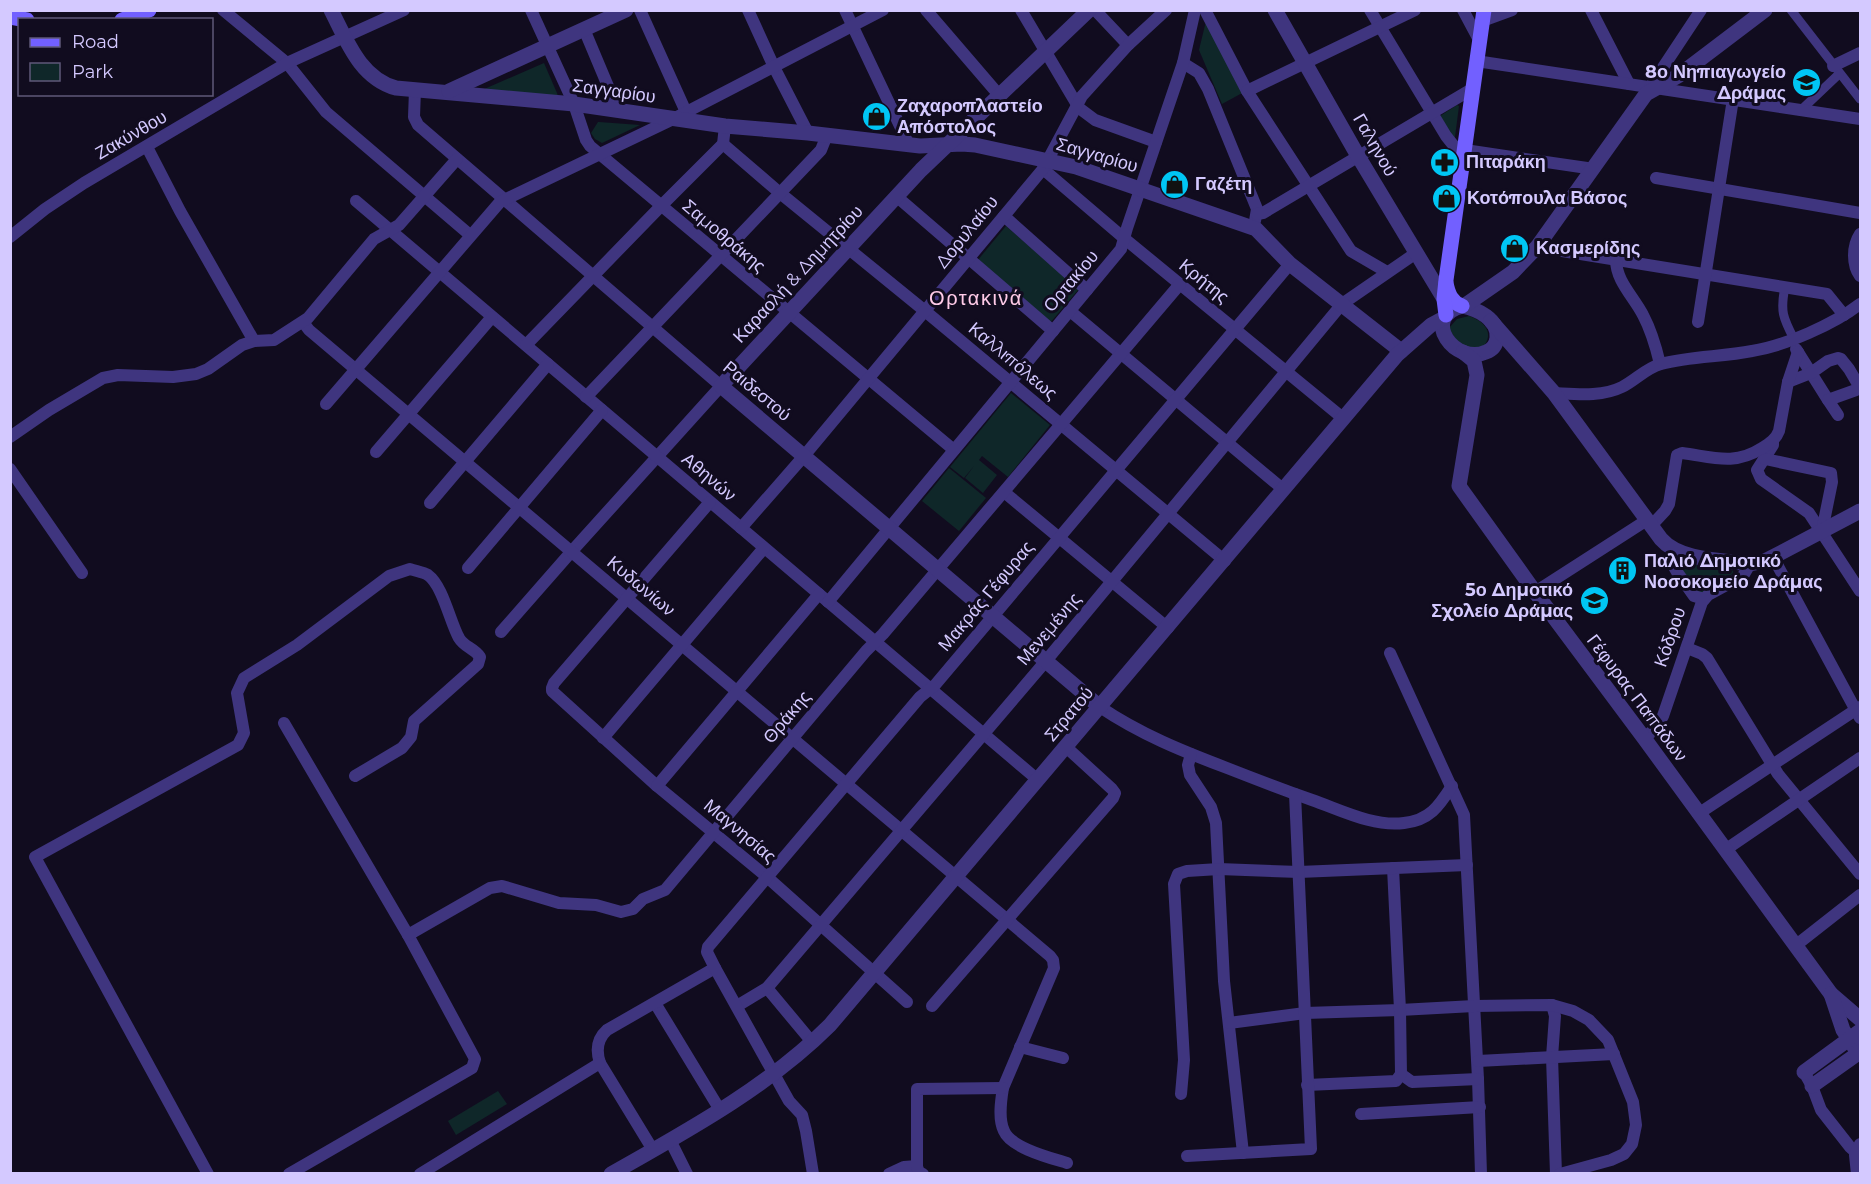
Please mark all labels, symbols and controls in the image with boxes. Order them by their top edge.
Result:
legend [18,18,213,96]
text: Road [72,31,119,53]
text: Park [72,61,113,83]
place label: 8ο Νηπιαγωγείο Δράμας [1645,61,1786,104]
school or university icon: 8ο Νηπιαγωγείο Δράμας [1791,66,1823,98]
street label: Σαγγαρίου [571,74,657,108]
place label: Ζαχαροπλαστείο Απόστολος [897,95,1043,138]
shop icon: Ζαχαροπλαστείο Απόστολος [860,100,892,132]
street label: Ζακύνθου [91,106,171,164]
street label: Γαληνού [1348,110,1402,180]
street label: Σαγγαρίου [1054,133,1140,177]
pharmacy icon: Πιταράκη [1429,146,1461,178]
place label: Πιταράκη [1466,151,1546,173]
shop icon: Γαζέτη [1158,168,1190,200]
place label: Γαζέτη [1195,173,1252,195]
shop icon: Κοτόπουλα Βάσος [1430,182,1462,214]
place label: Κοτόπουλα Βάσος [1467,187,1627,209]
street label: Δορυλαίου [931,191,1003,273]
street label: Σαμοθράκης [678,195,770,277]
street label: Καραολή & Δημητρίου [728,201,868,347]
shop icon: Κασμερίδης [1499,232,1531,264]
place label: Κασμερίδης [1536,237,1640,259]
street label: Ορτακίου [1039,246,1103,316]
street label: Κρήτης [1175,254,1234,308]
district label: Ορτακινά [929,286,1023,310]
street label: Καλλιπόλεως [964,317,1062,405]
street label: Ραιδεστού [718,356,796,426]
street label: Αθηνών [677,448,741,506]
street label: Μακράς Γέφυρας [933,536,1039,656]
place label: Παλιό Δημοτικό Νοσοκομείο Δράμας [1644,550,1823,593]
street label: Κυδωνίων [603,551,679,621]
building icon: Παλιό Δημοτικό Νοσοκομείο Δράμας [1607,555,1639,587]
place label: 5ο Δημοτικό Σχολείο Δράμας [1431,579,1573,622]
school or university icon: 5ο Δημοτικό Σχολείο Δράμας [1578,584,1610,616]
street label: Μενεμένης [1012,588,1086,670]
street label: Κόδρου [1650,604,1690,670]
street label: Γέφυρας Παπάδων [1582,630,1692,766]
street label: Στρατού [1040,682,1098,746]
street label: Θράκης [759,686,816,748]
street label: Μαγνησίας [699,794,781,868]

